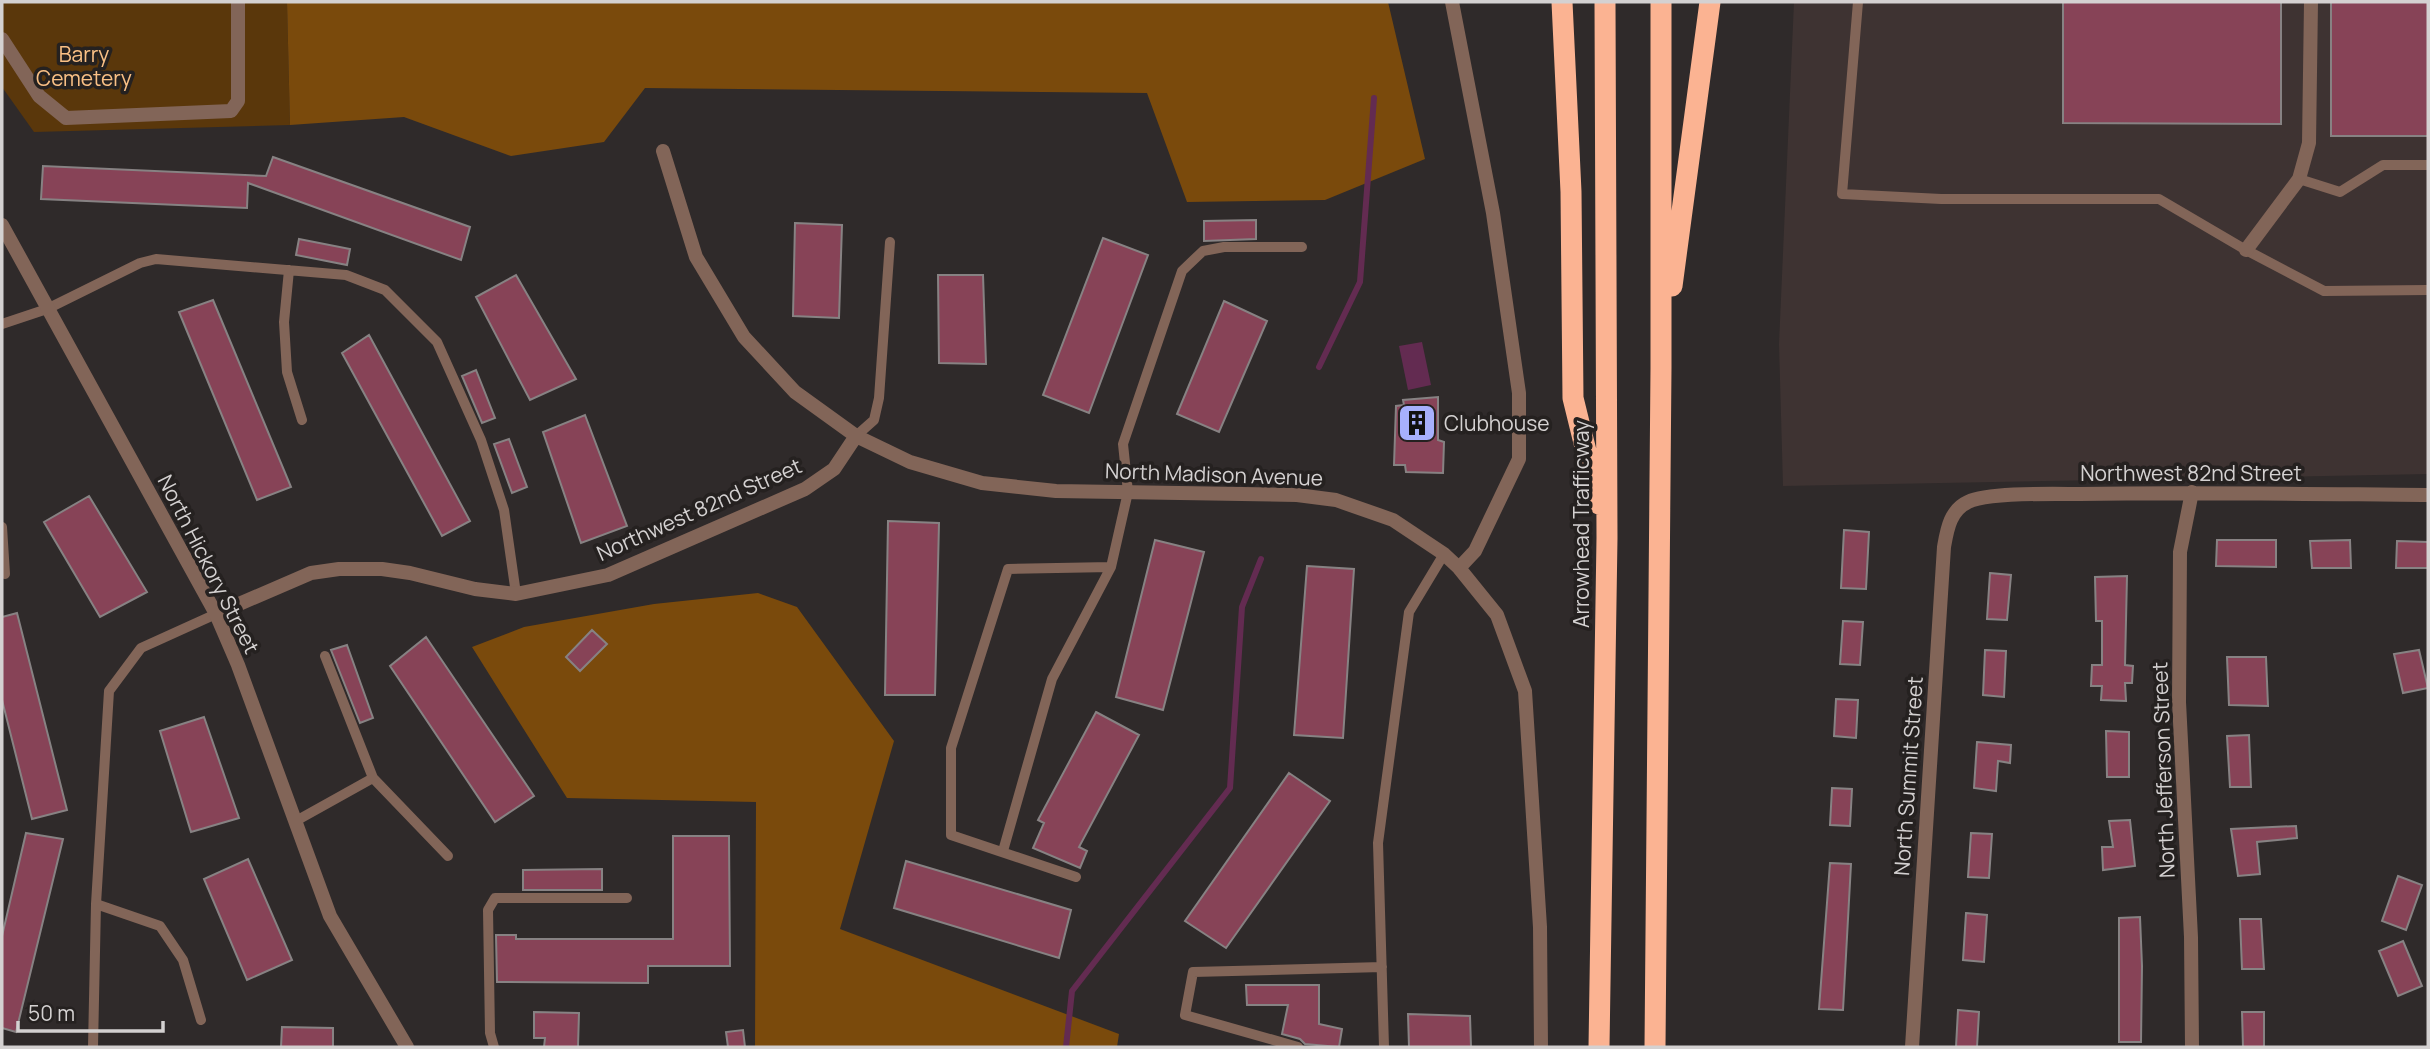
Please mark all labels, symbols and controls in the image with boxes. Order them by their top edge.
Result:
park label: Barry Cemetery [36,40,132,92]
building icon: Clubhouse [1396,402,1438,444]
place label: Clubhouse [1444,409,1550,437]
street label: Arrowhead Trafficway [1567,420,1595,628]
street label: Northwest 82nd Street [592,451,806,567]
street label: North Madison Avenue [1105,456,1323,492]
street label: Northwest 82nd Street [2080,459,2302,487]
street label: North Hickory Street [152,470,266,658]
street label: North Jefferson Street [2145,661,2181,879]
street label: North Summit Street [1887,675,1929,877]
scale bar [18,990,163,1034]
text: 50 m [28,999,75,1027]

